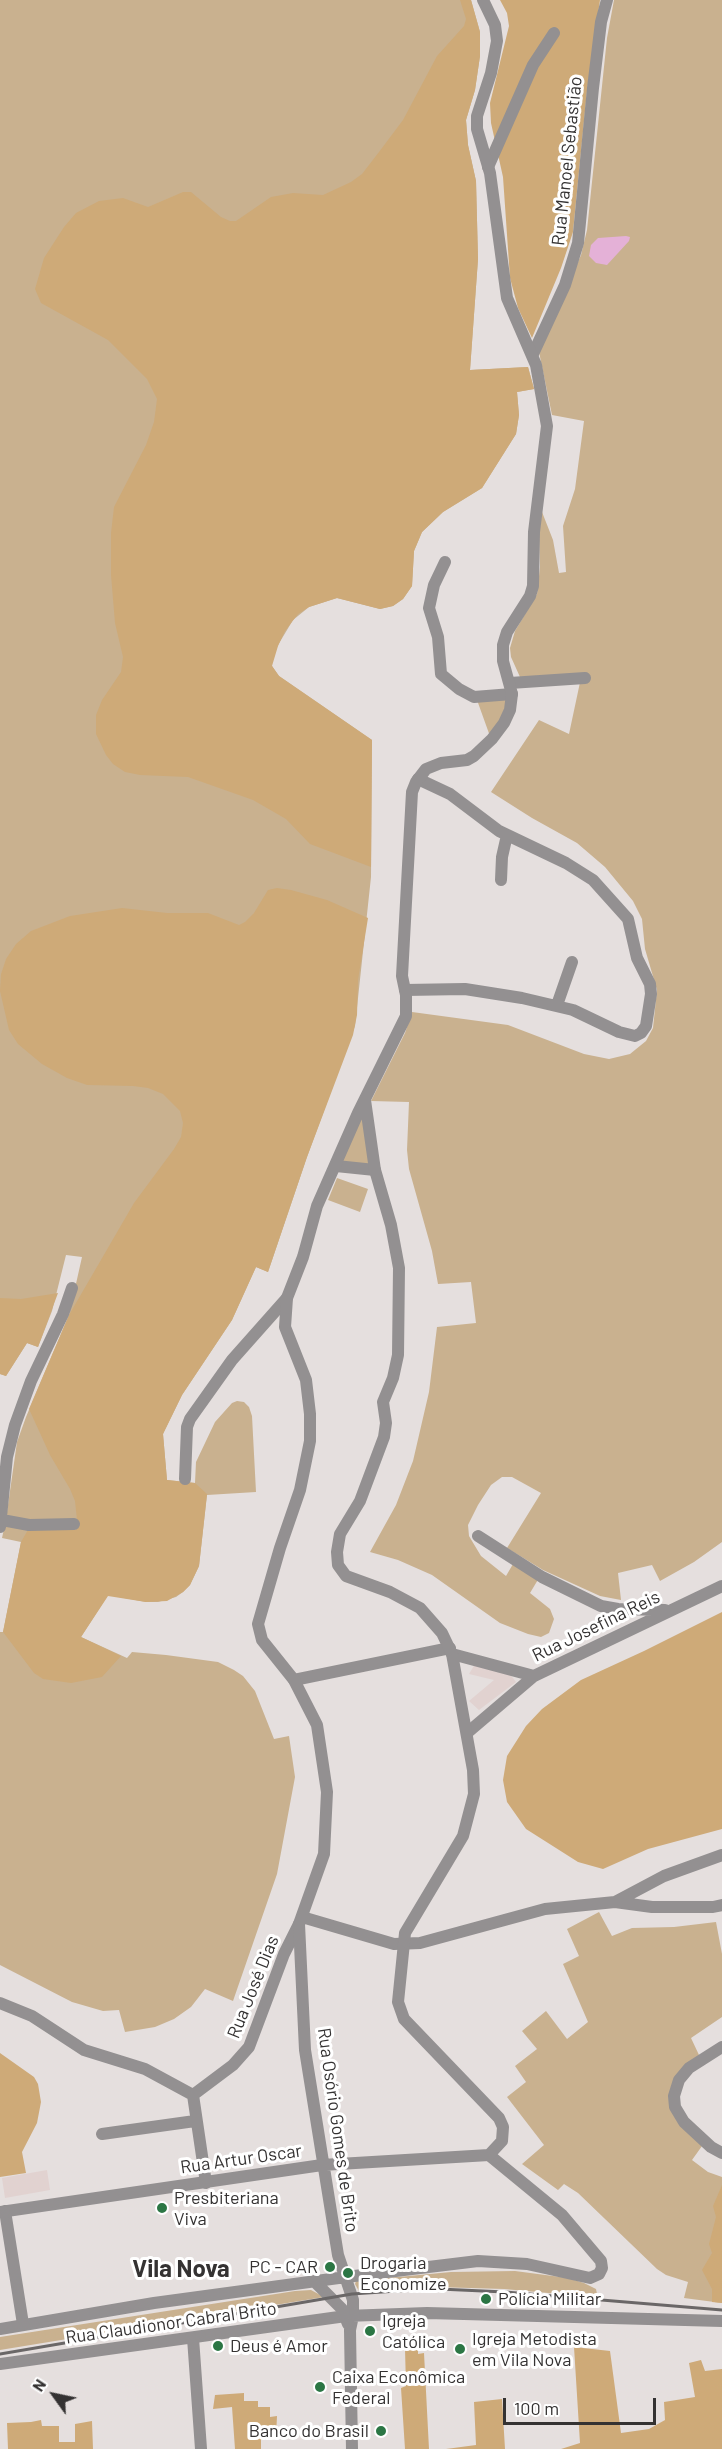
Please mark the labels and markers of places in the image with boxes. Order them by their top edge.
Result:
place label: Presbiteriana Viva [174,2187,279,2230]
marker: Presbiteriana Viva [155,2201,169,2215]
place label: Drogaria Economize [360,2252,446,2294]
place label: PC - CAR [249,2256,318,2278]
marker: PC - CAR [323,2260,337,2274]
marker: Drogaria Economize [341,2266,355,2280]
place label: Polícia Militar [498,2288,601,2310]
marker: Polícia Militar [479,2292,493,2306]
place label: Igreja Católica [382,2310,445,2352]
marker: Igreja Católica [363,2324,377,2338]
place label: Igreja Metodista em Vila Nova [472,2328,597,2370]
place label: Deus é Amor [230,2335,328,2357]
marker: Deus é Amor [211,2339,225,2353]
marker: Igreja Metodista em Vila Nova [453,2342,467,2356]
place label: Caixa Econômica Federal [332,2366,465,2408]
marker: Caixa Econômica Federal [313,2380,327,2394]
place label: Banco do Brasil [249,2420,369,2442]
marker: Banco do Brasil [374,2424,388,2438]

